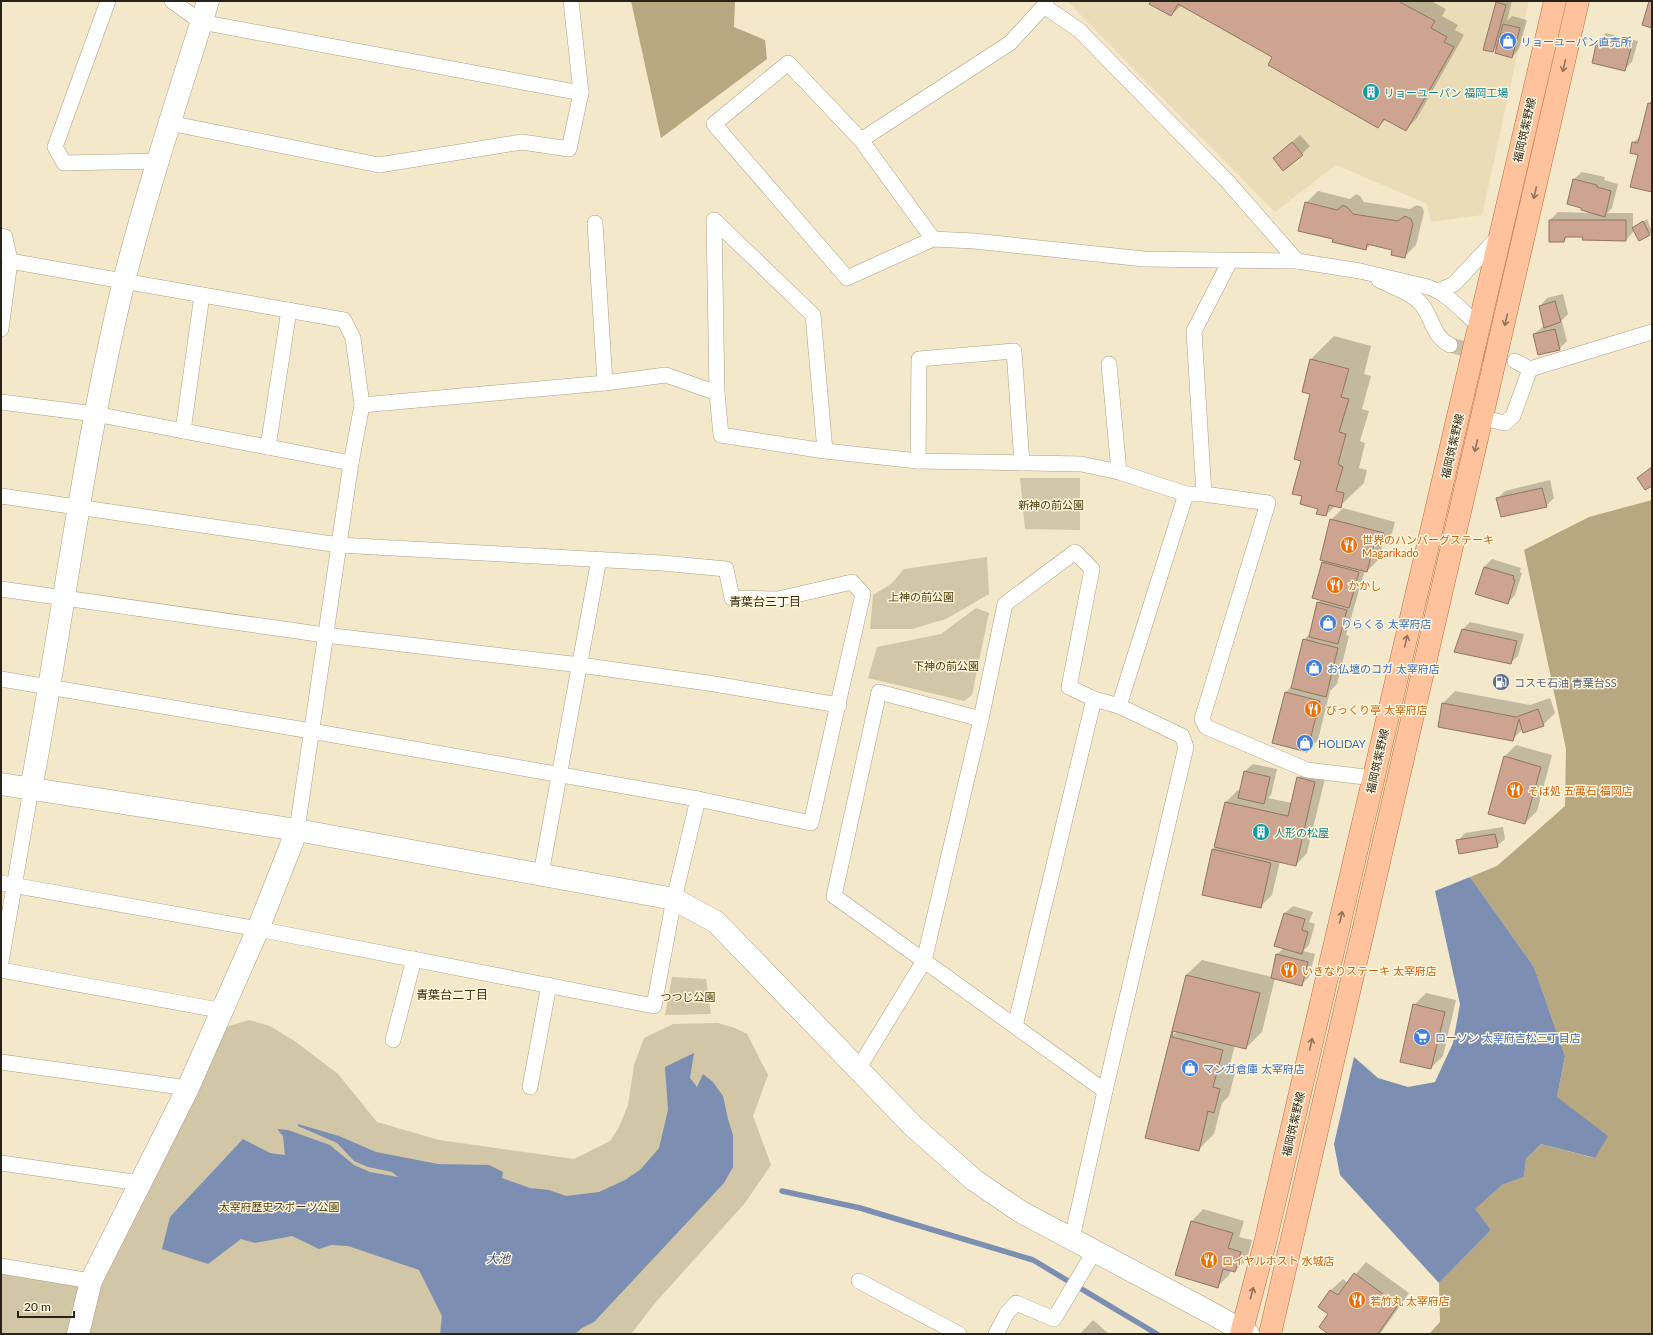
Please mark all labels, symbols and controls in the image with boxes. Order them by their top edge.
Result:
shop icon: リョーユーパン直売所 [1498,31,1518,51]
place label: リョーユーパン直売所 [1521,35,1632,48]
one-way arrow [1559,59,1567,72]
building icon: リョーユーパン 福岡工場 [1361,82,1381,102]
place label: リョーユーパン 福岡工場 [1384,86,1508,99]
street label: 福岡筑紫野線 [1510,96,1538,164]
one-way arrow [1530,186,1538,199]
one-way arrow [1501,313,1509,326]
street label: 福岡筑紫野線 [1438,412,1466,480]
one-way arrow [1472,440,1480,453]
park label: 新神の前公園 [1018,498,1084,511]
place label: 世界のハンバーグステーキ Magarikado [1362,533,1494,559]
restaurant icon: 世界のハンバーグステーキ Magarikado [1339,535,1359,555]
restaurant icon: かかし [1325,575,1345,595]
place label: かかし [1348,579,1381,592]
park label: 上神の前公園 [888,590,954,603]
district label: 青葉台三丁目 [729,594,801,609]
shop icon: りらくる 太宰府店 [1318,613,1338,633]
place label: りらくる 太宰府店 [1341,617,1432,630]
one-way arrow [1403,635,1410,648]
shop icon: お仏壇のコガ 太宰府店 [1304,658,1324,678]
park label: 下神の前公園 [913,659,979,672]
place label: お仏壇のコガ 太宰府店 [1327,662,1440,675]
fuel station icon: コスモ石油 青葉台SS [1491,672,1511,692]
place label: コスモ石油 青葉台SS [1514,676,1617,689]
restaurant icon: びっくり亭 太宰府店 [1303,699,1323,719]
place label: びっくり亭 太宰府店 [1326,703,1428,716]
street label: 福岡筑紫野線 [1363,727,1391,795]
shop icon: HOLIDAY [1295,733,1315,753]
place label: HOLIDAY [1318,737,1366,750]
restaurant icon: そば処 五萬石 福岡店 [1505,780,1525,800]
place label: そば処 五萬石 福岡店 [1528,784,1633,797]
building icon: 人形の松屋 [1251,822,1271,842]
place label: 人形の松屋 [1274,826,1329,839]
one-way arrow [1337,911,1345,924]
restaurant icon: いきなりステーキ 太宰府店 [1279,960,1299,980]
place label: いきなりステーキ 太宰府店 [1302,964,1437,977]
district label: 青葉台二丁目 [416,987,488,1002]
park label: つつじ公園 [661,990,716,1003]
supermarket icon: ローソン 太宰府吉松三丁目店 [1412,1027,1432,1047]
place label: ローソン 太宰府吉松三丁目店 [1435,1031,1581,1044]
one-way arrow [1308,1038,1316,1051]
shop icon: マンガ倉庫 太宰府店 [1180,1058,1200,1078]
place label: マンガ倉庫 太宰府店 [1203,1062,1305,1075]
street label: 福岡筑紫野線 [1279,1090,1307,1158]
park label: 太宰府歴史スポーツ公園 [219,1200,339,1213]
restaurant icon: ロイヤルホスト 水城店 [1199,1250,1219,1270]
water label: 大池 [486,1251,511,1266]
place label: ロイヤルホスト 水城店 [1222,1254,1335,1267]
one-way arrow [1248,1287,1256,1300]
restaurant icon: 若竹丸 太宰府店 [1347,1290,1367,1310]
scale bar [18,1293,74,1319]
place label: 若竹丸 太宰府店 [1370,1294,1450,1307]
text: 20 m [24,1299,51,1314]

